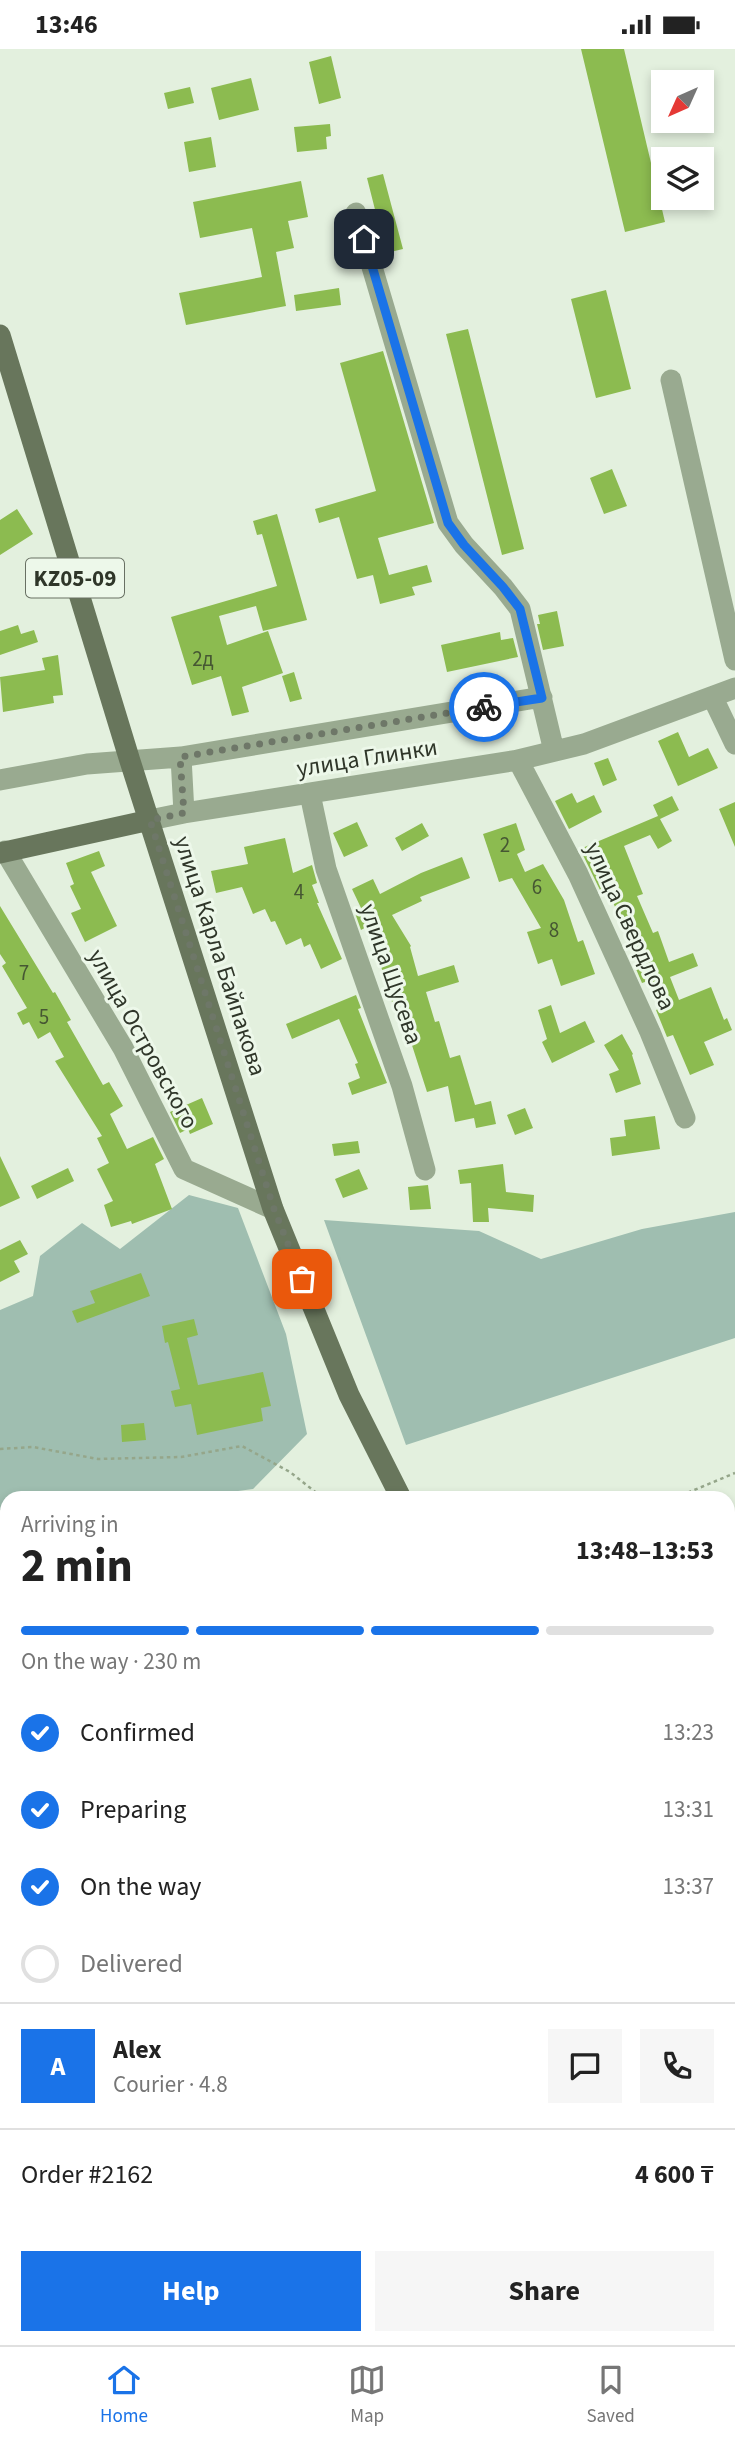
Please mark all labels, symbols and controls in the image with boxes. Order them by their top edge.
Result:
text: 13:46 [35,6,98,43]
north arrow [651,70,714,133]
map controls [651,70,714,210]
button: layers [651,147,714,210]
pin [334,209,394,269]
icon: home [345,220,383,258]
road number: KZ05-09 [26,558,124,597]
house number: 2д [192,644,214,674]
courier [449,672,519,742]
icon: bike [465,688,503,726]
street label: улица Глинки [294,730,440,786]
house number: 2 [500,830,510,860]
street label: улица Карла Байпакова [165,832,275,1080]
street label: улица Свердлова [576,836,684,1016]
house number: 6 [532,872,542,902]
house number: 4 [294,877,304,907]
street label: улица Щусева [351,899,431,1049]
house number: 8 [549,915,559,945]
street label: улица Островского [79,943,207,1135]
house number: 7 [19,958,29,988]
house number: 5 [39,1002,49,1032]
pin [272,1249,332,1309]
icon: bag [283,1260,321,1298]
text: Arriving in [21,1508,119,1541]
text: 13:48–13:53 [576,1532,714,1569]
text: 2 min [21,1534,133,1599]
text: On the way · 230 m [21,1645,201,1678]
icon: check [21,1714,59,1752]
text: Confirmed [80,1714,195,1751]
text: 13:23 [663,1716,714,1749]
icon: check [21,1791,59,1829]
text: Preparing [80,1791,186,1828]
text: 13:31 [663,1793,714,1826]
icon: check [21,1868,59,1906]
text: On the way [80,1868,201,1905]
text: 13:37 [663,1870,714,1903]
text: Delivered [80,1945,183,1982]
button: chat [548,2029,622,2103]
button: phone [640,2029,714,2103]
text: Alex [113,2031,162,2068]
text: A [51,2048,65,2085]
text: Courier · 4.8 [113,2068,228,2101]
text: Order #2162 [21,2156,153,2193]
text: 4 600 ₸ [635,2156,714,2193]
button: Help [21,2251,361,2331]
button: Share [375,2251,714,2331]
tab: Home [100,2361,148,2430]
tab: Map [348,2361,386,2430]
tab: Saved [586,2361,635,2430]

